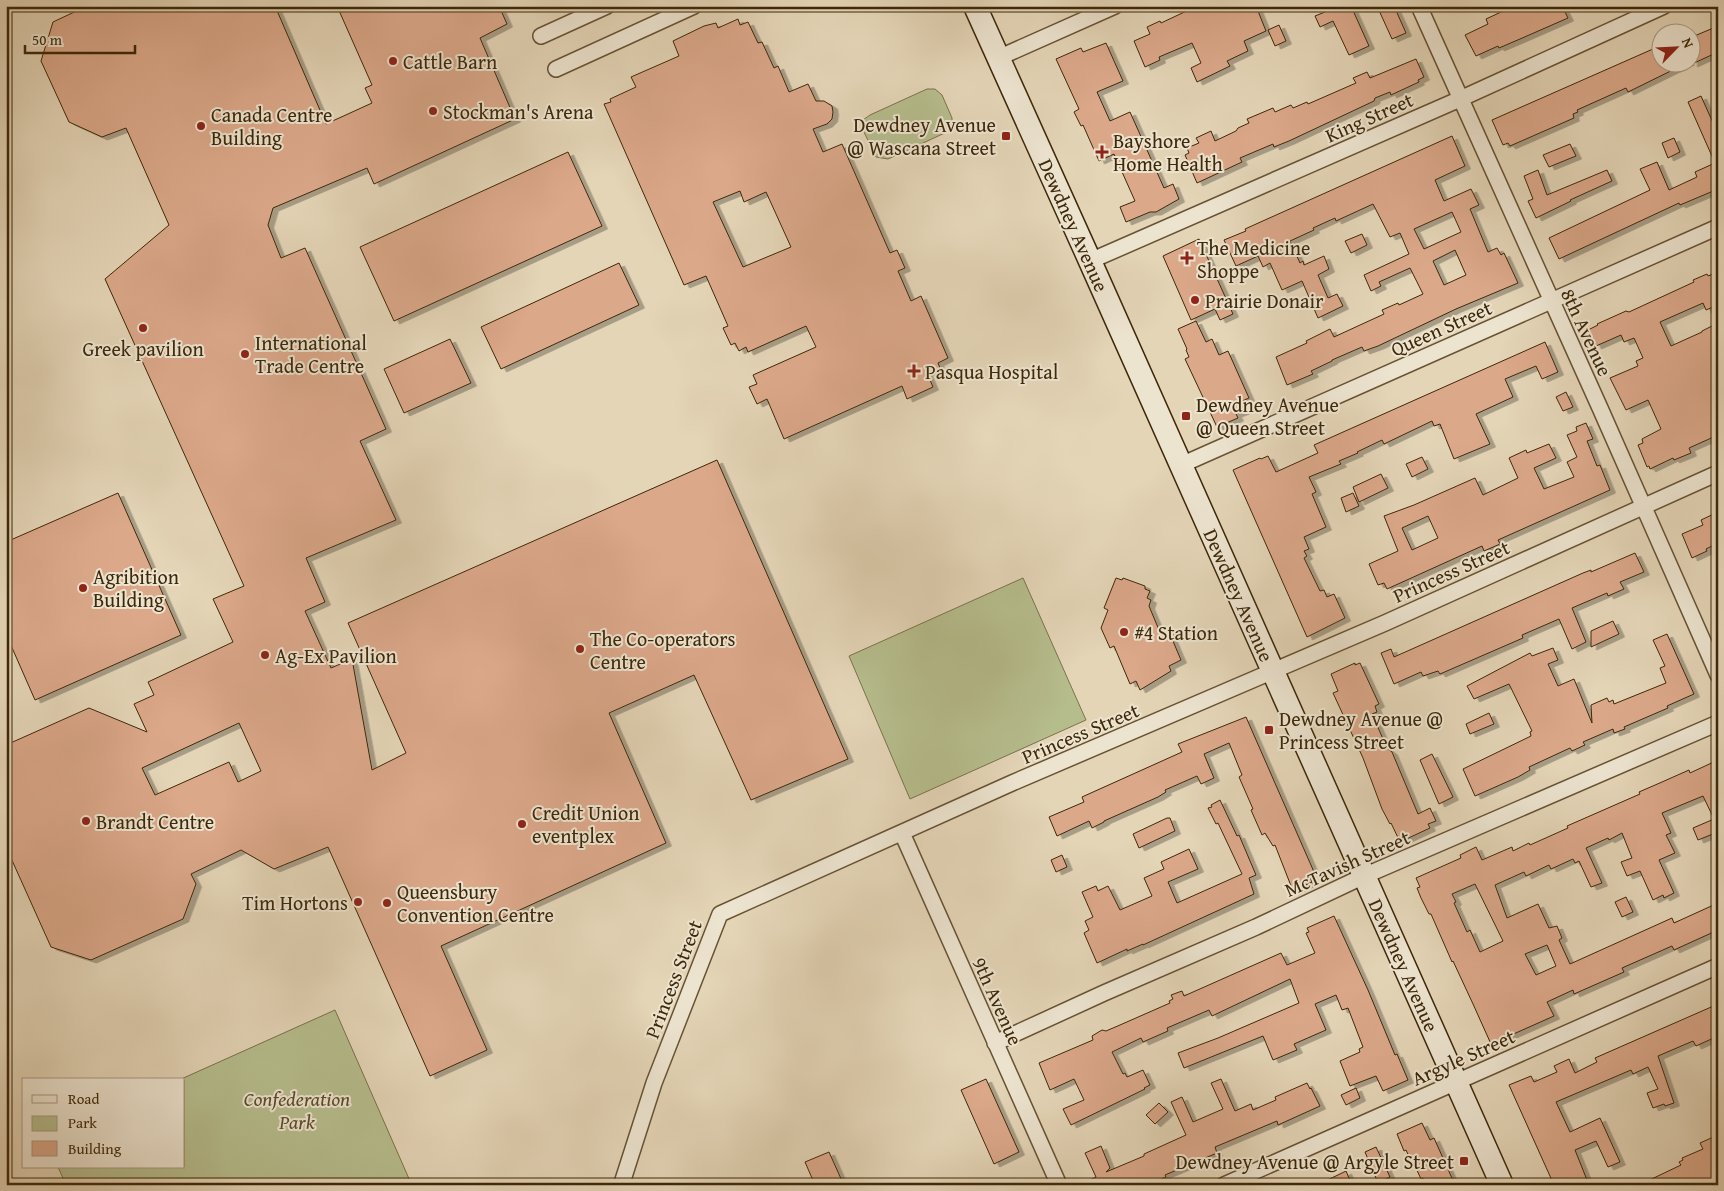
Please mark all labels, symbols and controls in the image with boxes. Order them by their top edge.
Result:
scale bar [25,22,135,54]
north arrow [1652,22,1702,72]
text: 50 m [32,29,63,50]
text: N [1677,34,1699,52]
place label: Cattle Barn [403,47,497,76]
marker: Cattle Barn [387,55,399,67]
street label: King Street [1320,85,1418,149]
place label: Stockman's Arena [443,97,594,126]
place label: Canada Centre Building [211,100,332,152]
marker: Stockman's Arena [427,105,439,117]
place label: Dewdney Avenue @ Wascana Street [847,110,996,162]
marker: Canada Centre Building [195,120,207,132]
place label: Bayshore Home Health [1113,126,1223,178]
marker: Dewdney Avenue @ Wascana Street [1000,130,1012,142]
marker: Bayshore Home Health [1095,145,1109,159]
street label: Dewdney Avenue [1032,154,1116,296]
place label: The Medicine Shoppe [1197,233,1310,285]
marker: The Medicine Shoppe [1181,252,1193,264]
street label: 8th Avenue [1554,283,1620,381]
place label: Prairie Donair [1205,286,1323,315]
street label: Queen Street [1386,293,1496,363]
marker: Prairie Donair [1189,294,1201,306]
marker: Greek pavilion [137,322,149,334]
place label: International Trade Centre [255,328,367,380]
place label: Greek pavilion [82,334,204,363]
marker: International Trade Centre [239,348,251,360]
place label: Pasqua Hospital [925,357,1059,386]
marker: Pasqua Hospital [907,364,921,378]
place label: Dewdney Avenue @ Queen Street [1196,390,1339,442]
marker: Dewdney Avenue @ Queen Street [1180,410,1192,422]
street label: Dewdney Avenue [1197,524,1281,666]
street label: Princess Street [1388,532,1514,610]
place label: Agribition Building [93,562,179,614]
marker: Agribition Building [77,582,89,594]
place label: #4 Station [1134,618,1218,647]
place label: The Co-operators Centre [590,624,736,676]
marker: #4 Station [1118,626,1130,638]
place label: Ag-Ex Pavilion [275,641,397,670]
marker: The Co-operators Centre [574,643,586,655]
marker: Ag-Ex Pavilion [259,649,271,661]
street label: Princess Street [1017,695,1143,771]
place label: Dewdney Avenue @ Princess Street [1279,704,1443,756]
marker: Dewdney Avenue @ Princess Street [1263,724,1275,736]
place label: Credit Union eventplex [532,798,639,850]
place label: Brandt Centre [96,807,214,836]
marker: Brandt Centre [80,815,92,827]
marker: Credit Union eventplex [516,818,528,830]
street label: McTavish Street [1280,822,1414,904]
place label: Queensbury Convention Centre [397,877,554,929]
place label: Tim Hortons [242,888,348,917]
street label: Dewdney Avenue [1362,894,1446,1036]
marker: Tim Hortons [352,896,364,908]
marker: Queensbury Convention Centre [381,897,393,909]
street label: Princess Street [637,915,709,1043]
street label: 9th Avenue [966,952,1030,1050]
street label: Argyle Street [1407,1021,1519,1093]
legend [22,1078,185,1168]
park label: Confederation Park [244,1084,350,1136]
text: Road [68,1088,99,1109]
text: Park [68,1112,97,1133]
text: Building [68,1138,122,1159]
place label: Dewdney Avenue @ Argyle Street [1175,1147,1454,1176]
marker: Dewdney Avenue @ Argyle Street [1458,1155,1470,1167]

